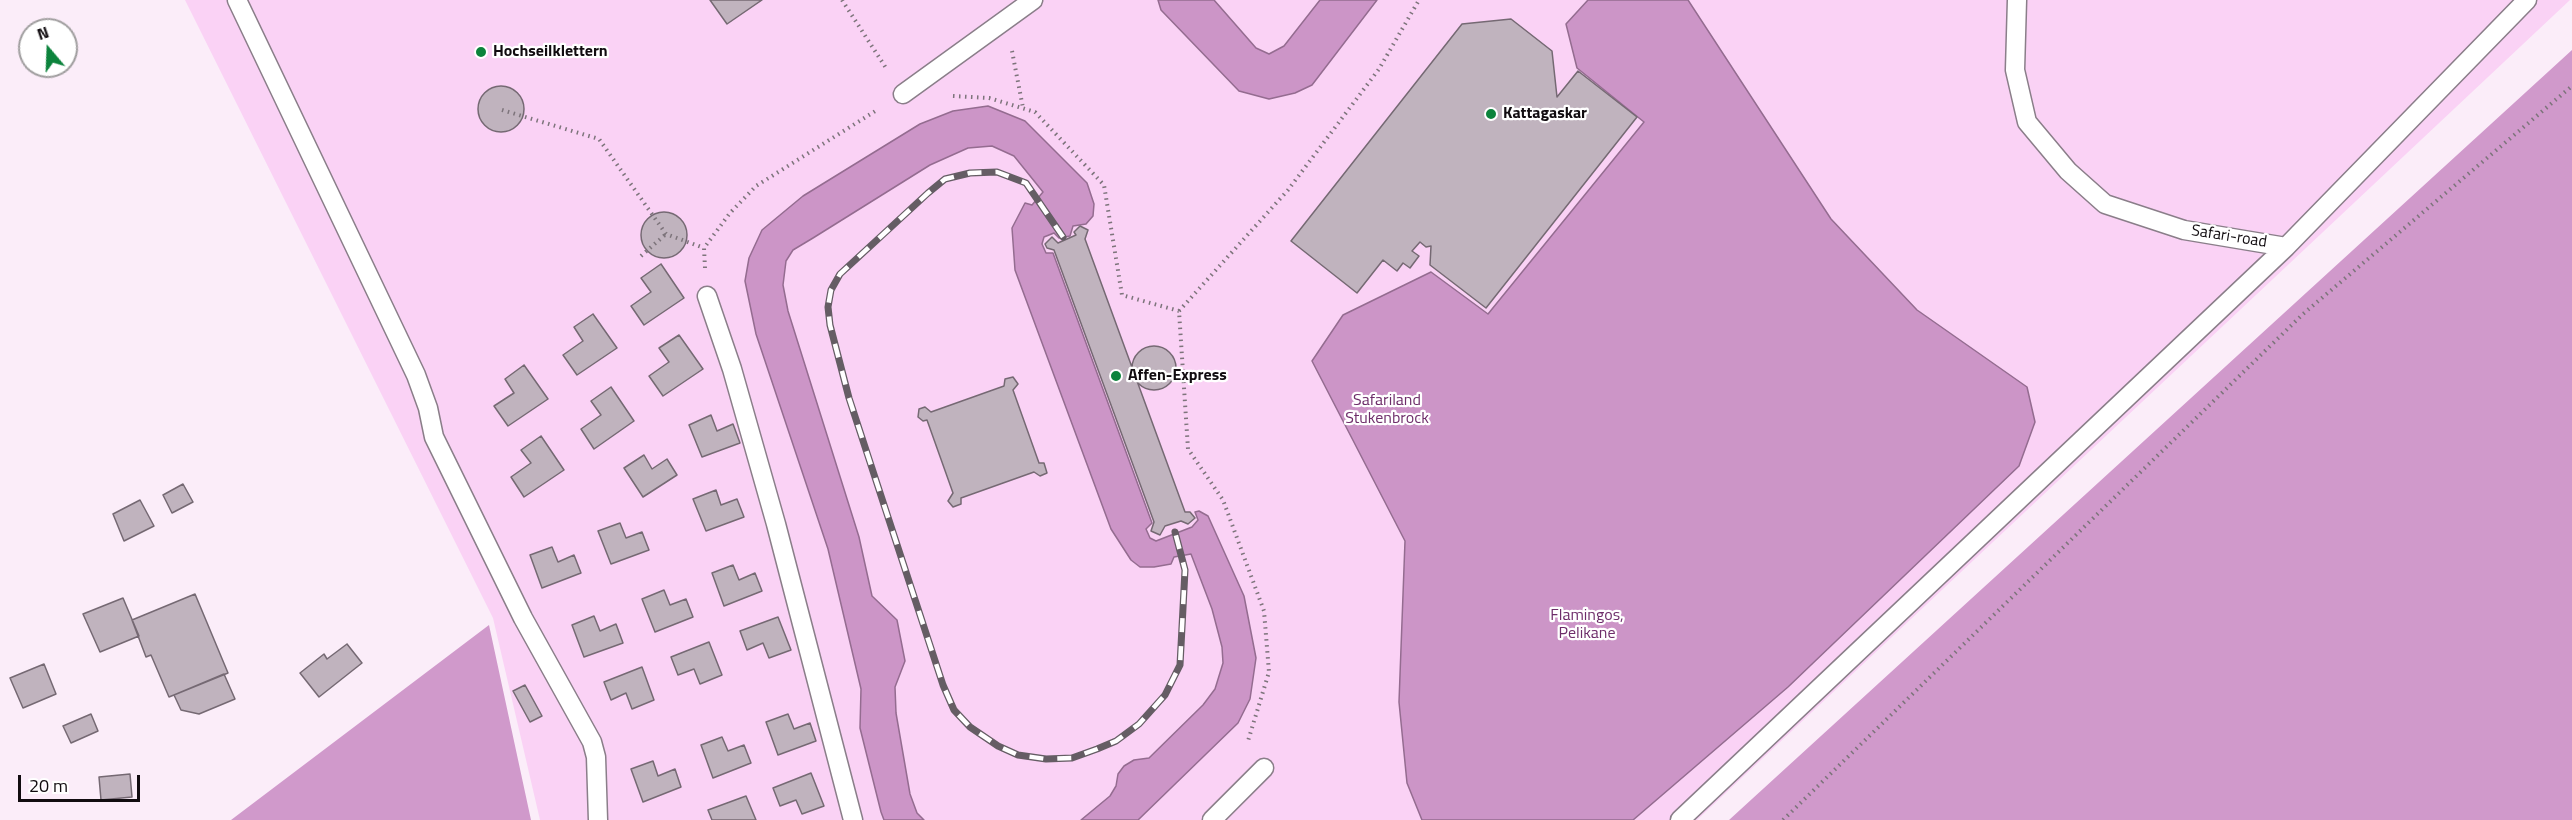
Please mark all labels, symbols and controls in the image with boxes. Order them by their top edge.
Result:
north arrow [18,18,78,78]
text: N [34,20,52,46]
place label: Hochseilklettern [493,42,608,62]
marker: Hochseilklettern [474,45,488,59]
place label: Kattagaskar [1503,104,1587,124]
marker: Kattagaskar [1484,107,1498,121]
street label: Safari-road [2190,222,2268,252]
place label: Affen-Express [1128,366,1227,386]
marker: Affen-Express [1109,369,1123,383]
park label: Safariland Stukenbrock [1345,391,1429,429]
park label: Flamingos, Pelikane [1550,606,1624,644]
scale bar [21,763,142,801]
text: 20 m [29,772,68,799]

